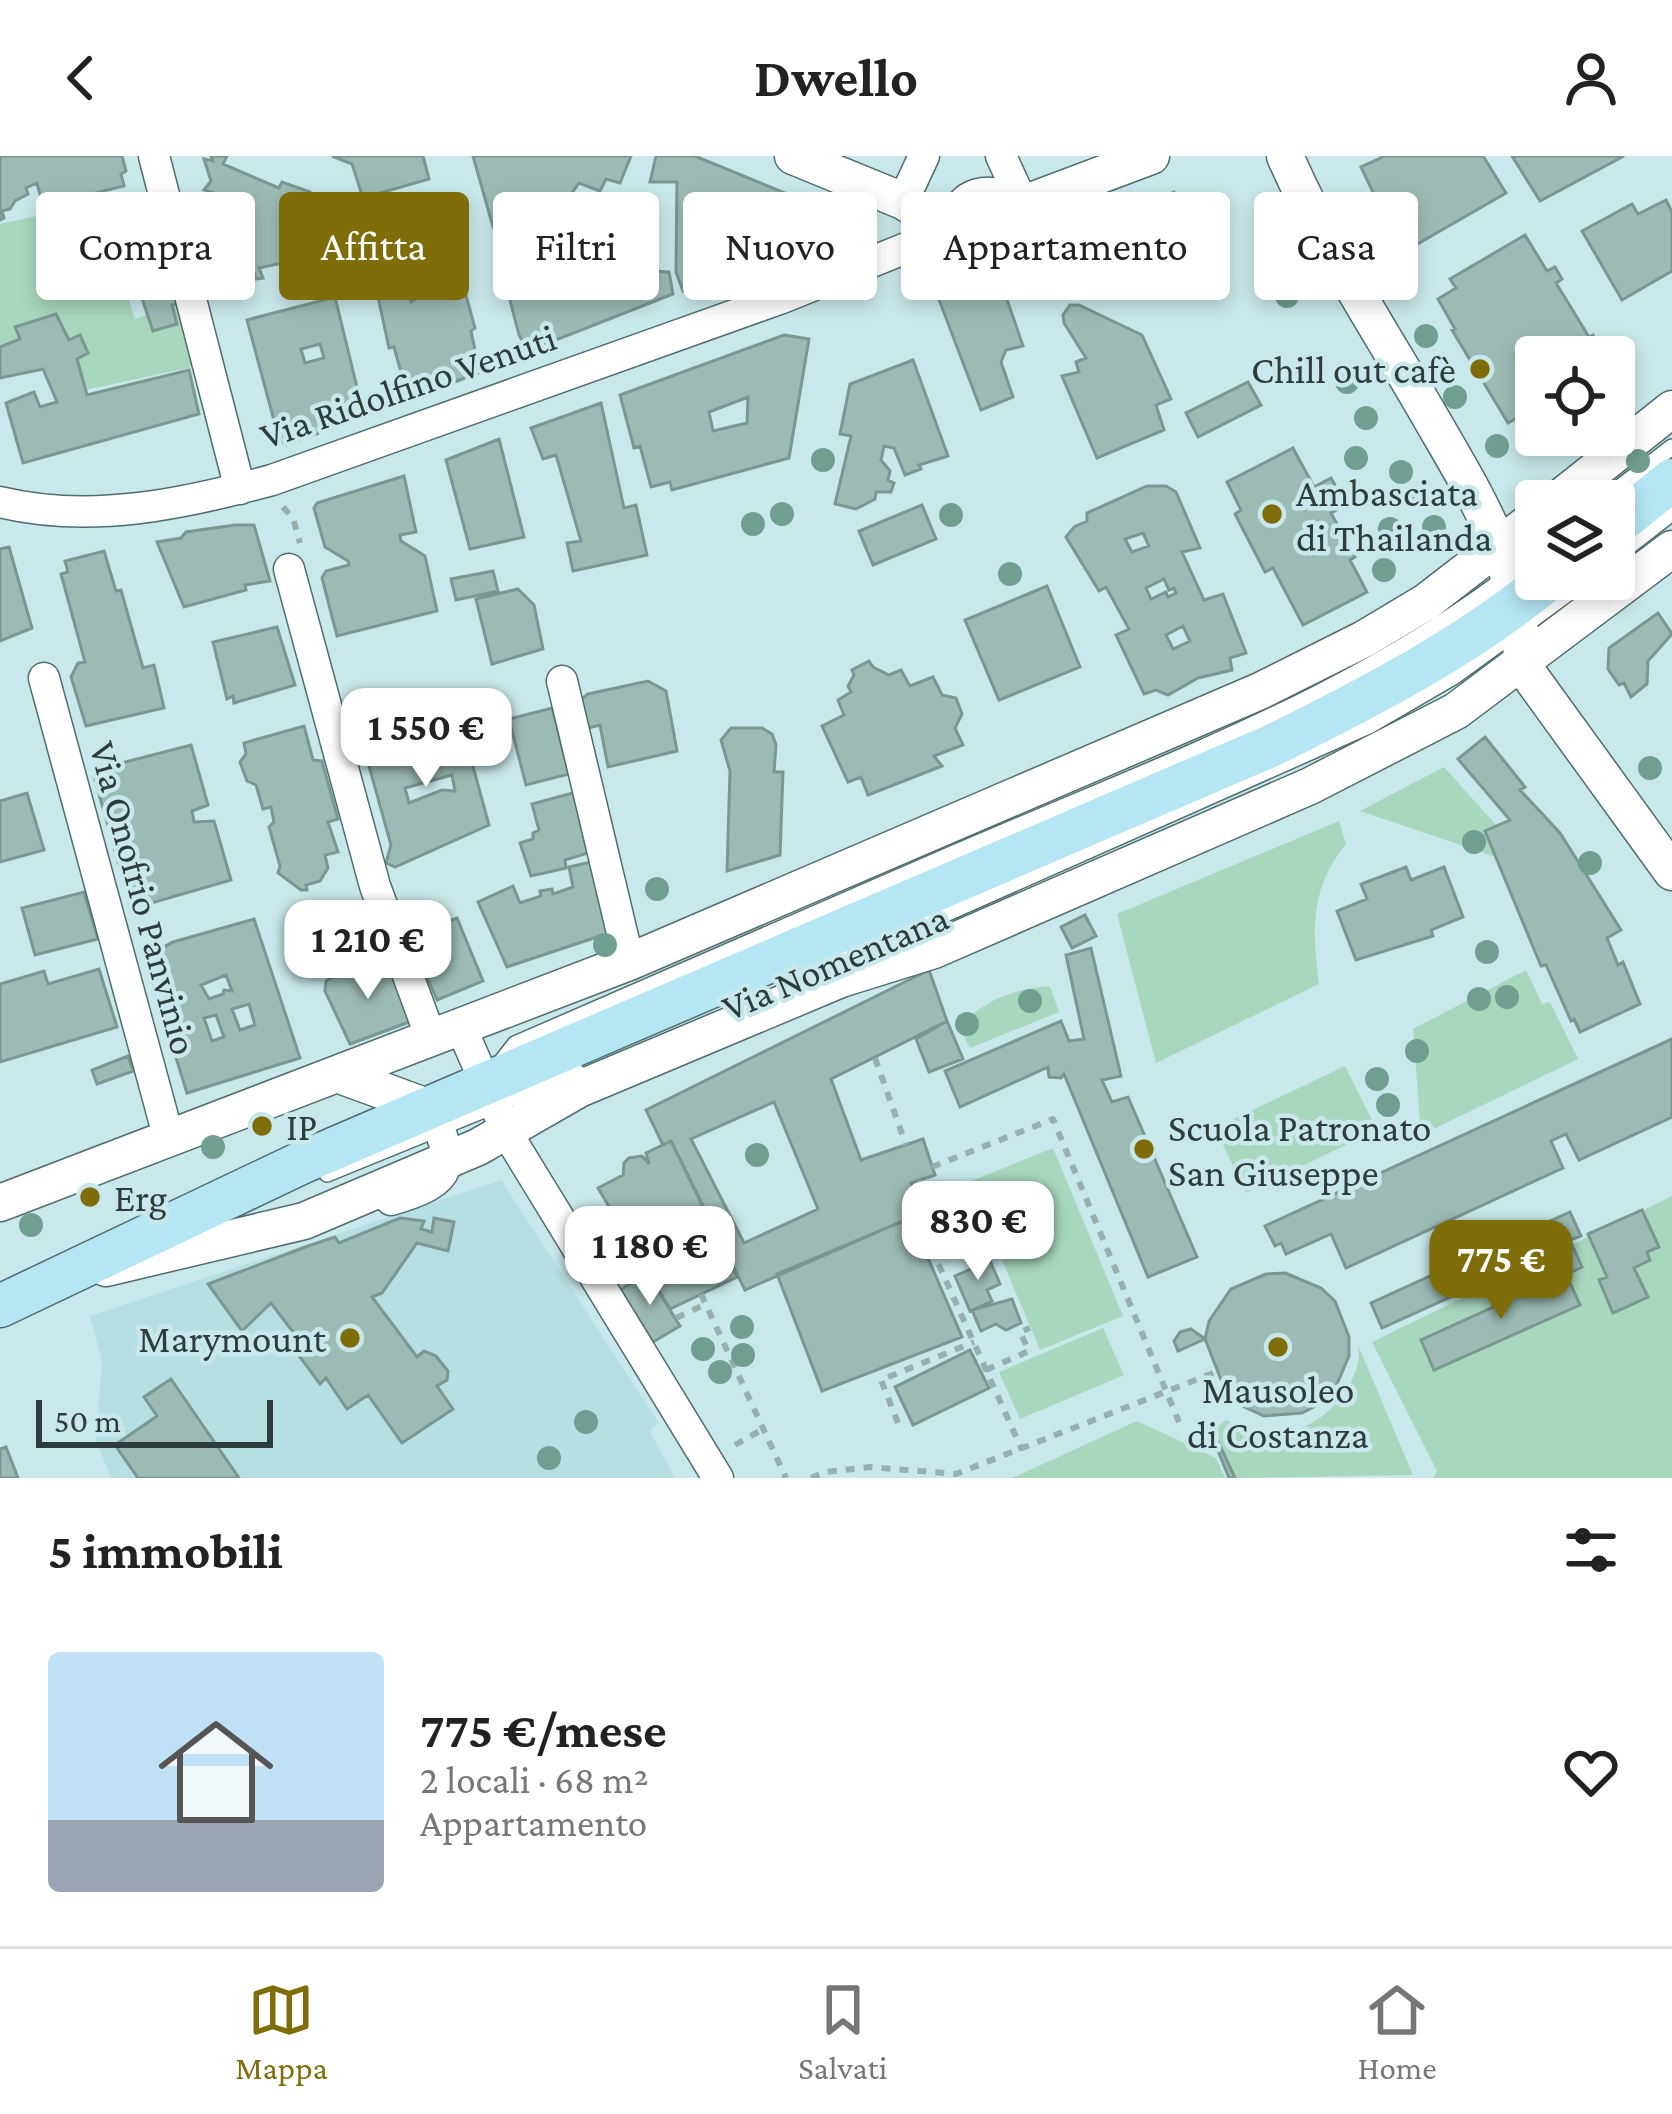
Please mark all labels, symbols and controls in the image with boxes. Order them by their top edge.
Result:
icon: back [48,45,114,111]
icon: person [1558,45,1624,111]
text: Dwello [754,48,918,108]
chip: Compra [36,192,255,300]
chip: Affitta [279,192,469,300]
chip: Filtri [493,192,659,300]
chip: Nuovo [683,192,877,300]
chip: Appartamento [901,192,1230,300]
chip: Casa [1254,192,1418,300]
street label: Via Ridolfino Venuti [254,315,562,457]
map controls [1515,336,1635,600]
button: locate [1515,336,1635,456]
place label: Chill out cafè [1251,348,1456,391]
marker: Chill out cafè [1467,356,1493,382]
place label: Ambasciata di Thailanda [1296,471,1492,559]
button: layers [1515,480,1635,600]
marker: Ambasciata di Thailanda [1259,501,1285,527]
pin: 1 550 € [315,688,537,790]
text: 1 550 € [368,705,484,748]
street label: Via Onofrio Panvinio [81,737,207,1059]
street label: Via Nomentana [716,895,954,1029]
pin: 1 210 € [257,900,479,1002]
text: 1 210 € [311,917,425,960]
place label: IP [286,1105,317,1148]
place label: Scuola Patronato San Giuseppe [1168,1106,1431,1195]
marker: IP [249,1113,275,1139]
marker: Scuola Patronato San Giuseppe [1131,1136,1157,1162]
place label: Erg [114,1176,167,1220]
pin: 830 € [894,1181,1062,1283]
marker: Erg [77,1184,103,1210]
text: 830 € [929,1198,1027,1241]
pin: 1 180 € [539,1206,761,1308]
pin: 775 € [1417,1220,1585,1322]
text: 1 180 € [592,1223,708,1266]
text: 775 € [1456,1237,1546,1280]
place label: Marymount [138,1317,327,1361]
marker: Marymount [337,1325,363,1351]
marker: Mausoleo di Costanza [1265,1334,1291,1360]
place label: Mausoleo di Costanza [1187,1368,1369,1456]
scale bar [36,1394,273,1447]
text: 50 m [54,1402,121,1439]
icon: filters [1558,1517,1624,1583]
text: 5 immobili [48,1522,283,1579]
icon: home [144,1700,288,1844]
text: 775 €/mese [420,1701,667,1758]
icon: heart [1558,1739,1624,1805]
text: 2 locali · 68 m² [420,1758,649,1801]
text: Appartamento [420,1801,647,1844]
tab: Mappa [235,1977,328,2086]
tab: Salvati [798,1977,887,2086]
tab: Home [1358,1977,1437,2086]

